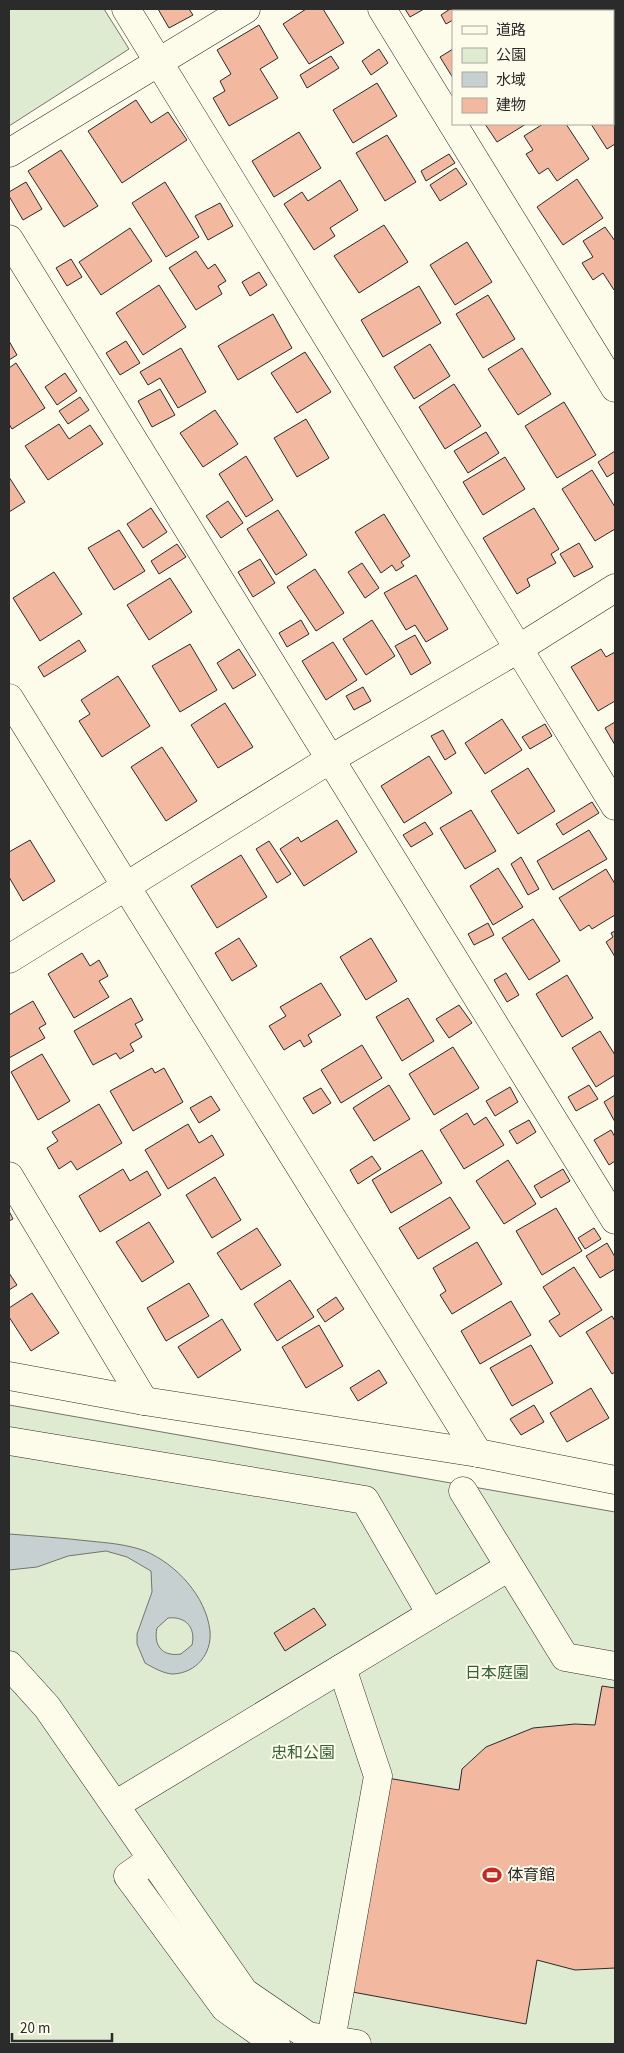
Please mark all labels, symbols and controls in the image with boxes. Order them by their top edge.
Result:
legend [452,10,614,125]
text: 道路 [496,20,526,41]
text: 公園 [496,45,526,66]
text: 水域 [496,70,526,91]
text: 建物 [496,95,526,116]
park label: 日本庭園 [465,1662,529,1684]
park label: 忠和公園 [271,1742,335,1764]
sports icon: 体育館 [481,1864,503,1886]
place label: 体育館 [507,1864,555,1886]
scale bar [12,2010,112,2042]
text: 20 m [20,2018,50,2039]

